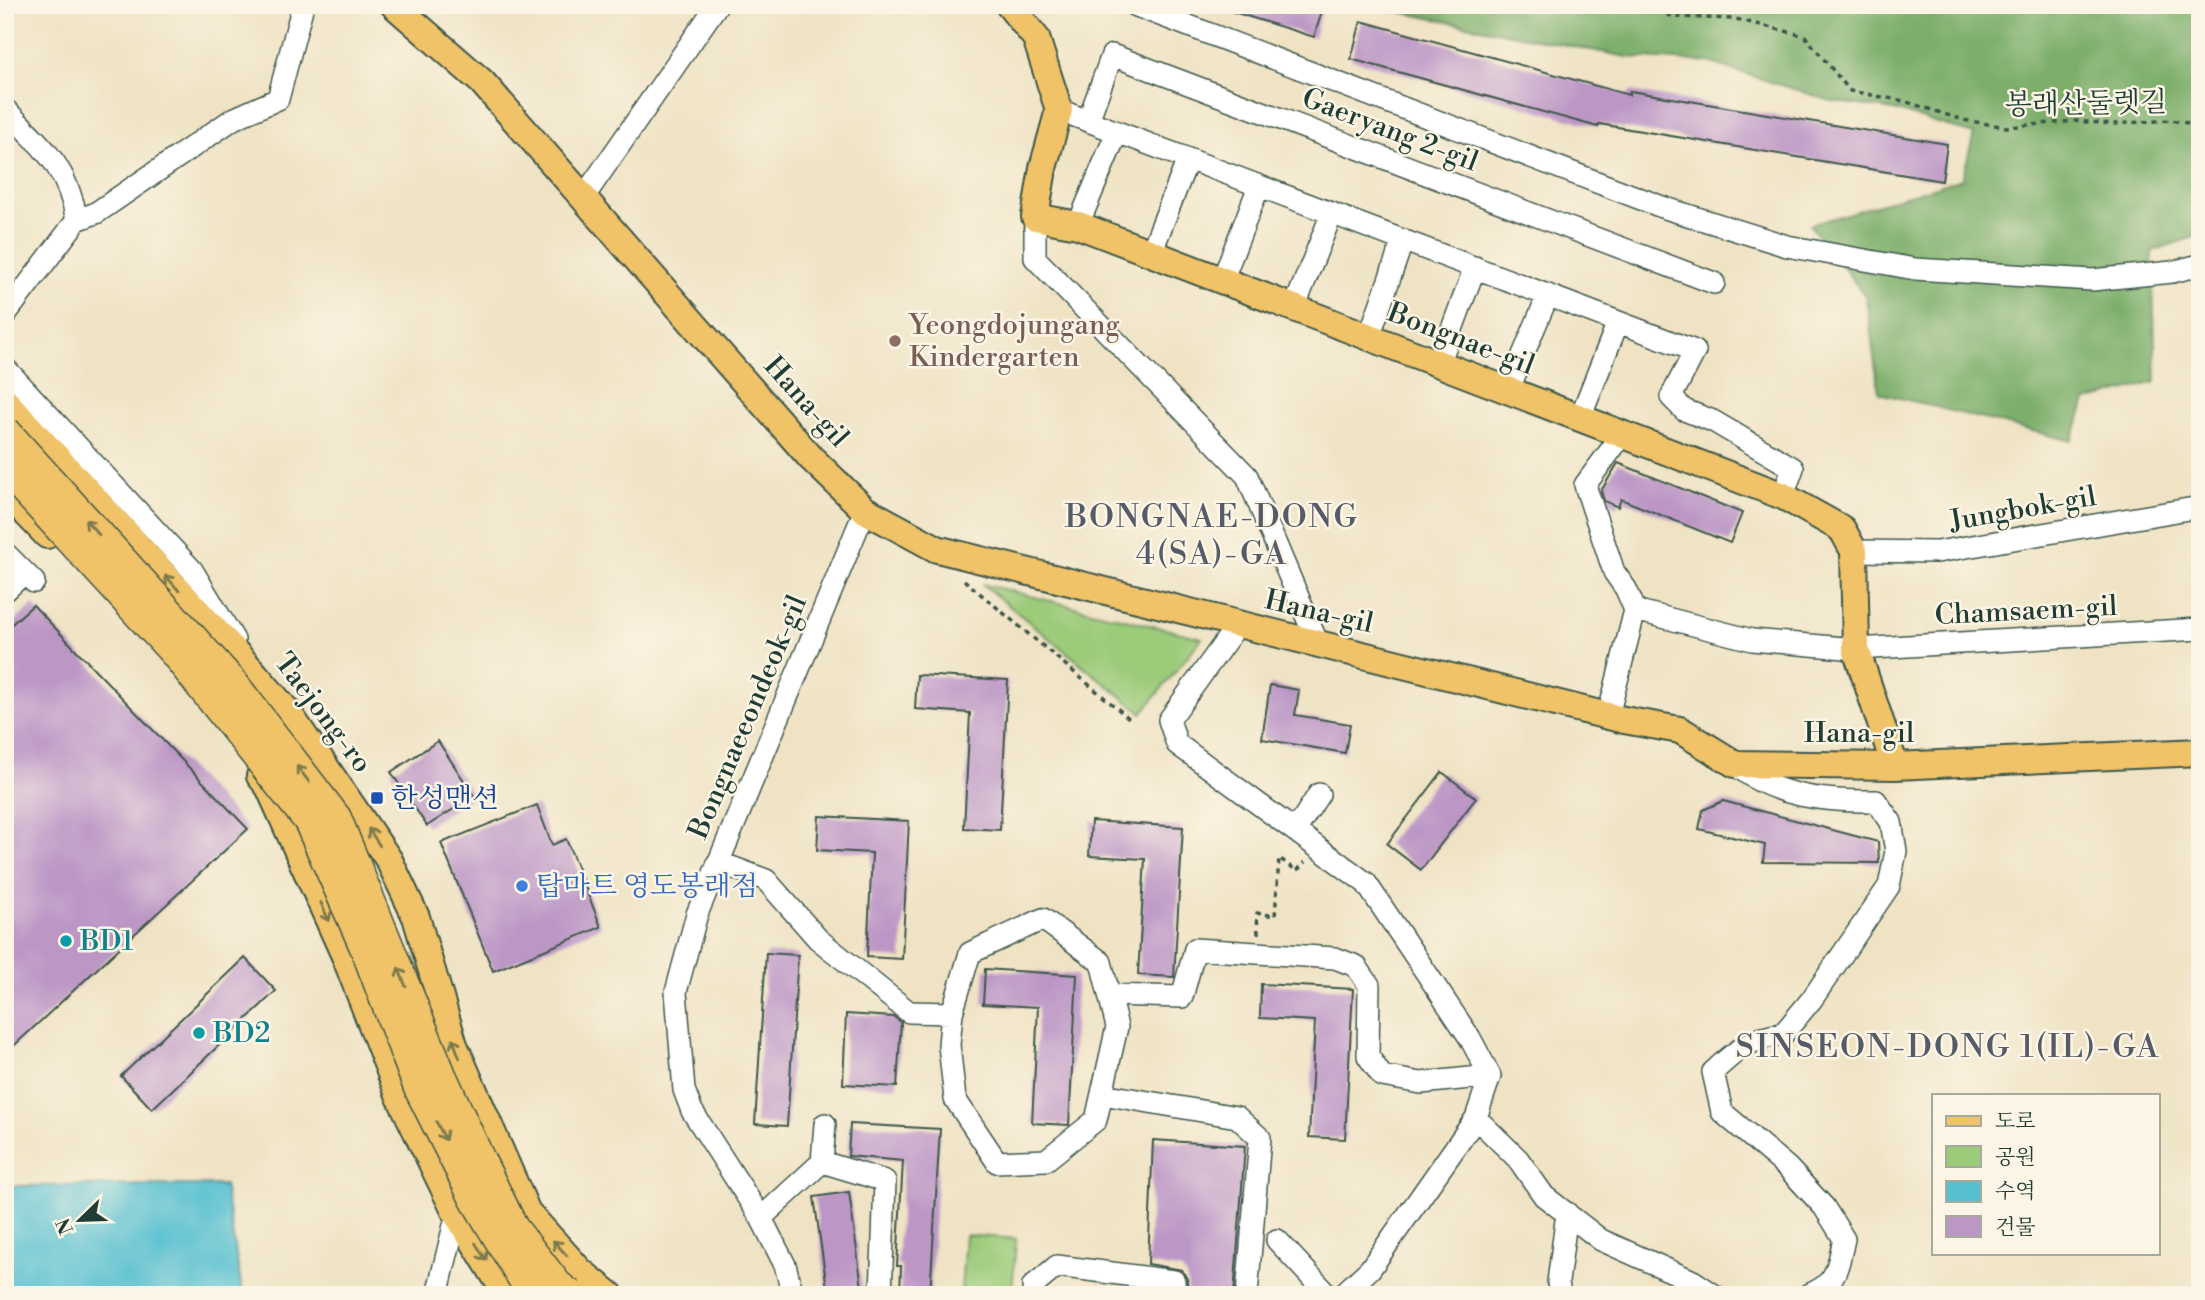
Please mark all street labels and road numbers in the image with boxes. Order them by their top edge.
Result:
street label: Gaeryang 2-gil [1297,80,1483,180]
street label: 봉래산둘렛길 [2005,85,2167,123]
street label: Bongnae-gil [1382,295,1539,383]
street label: Hana-gil [756,349,856,455]
street label: Jungbok-gil [1946,479,2099,539]
street label: Hana-gil [1261,583,1377,641]
street label: Chamsaem-gil [1934,589,2118,633]
street label: Bongnaeeondeok-gil [680,590,815,845]
street label: Taejong-ro [267,646,379,780]
street label: Hana-gil [1804,716,1914,751]

